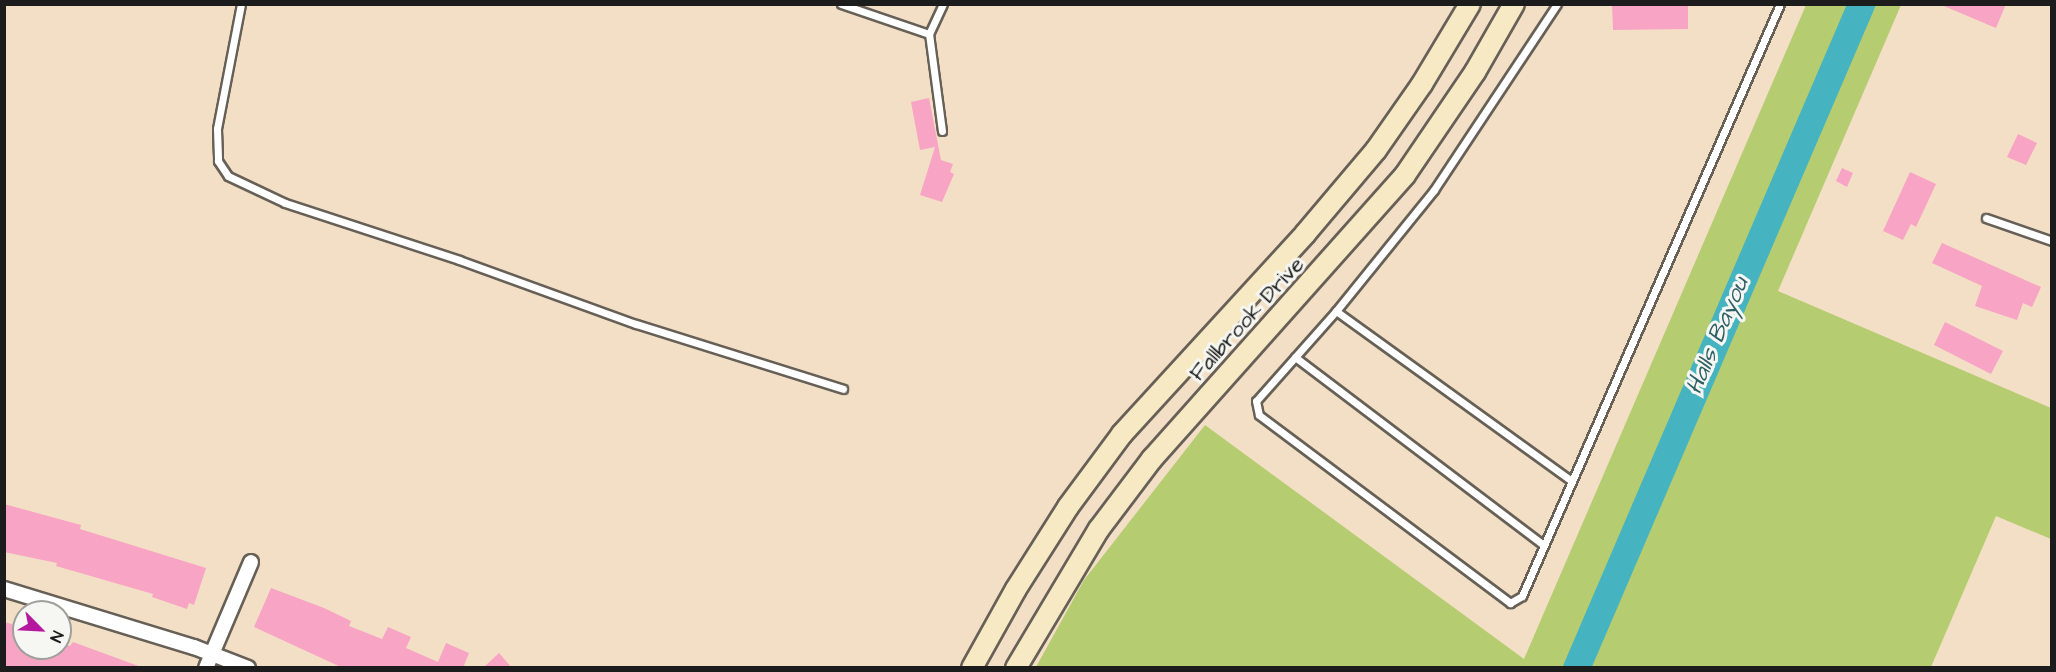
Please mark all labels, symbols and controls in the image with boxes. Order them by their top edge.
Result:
street label: Fallbrook Drive [1184,251,1310,387]
water label: Halls Bayou [1681,273,1755,399]
north arrow [12,600,72,660]
text: N [45,627,69,646]

